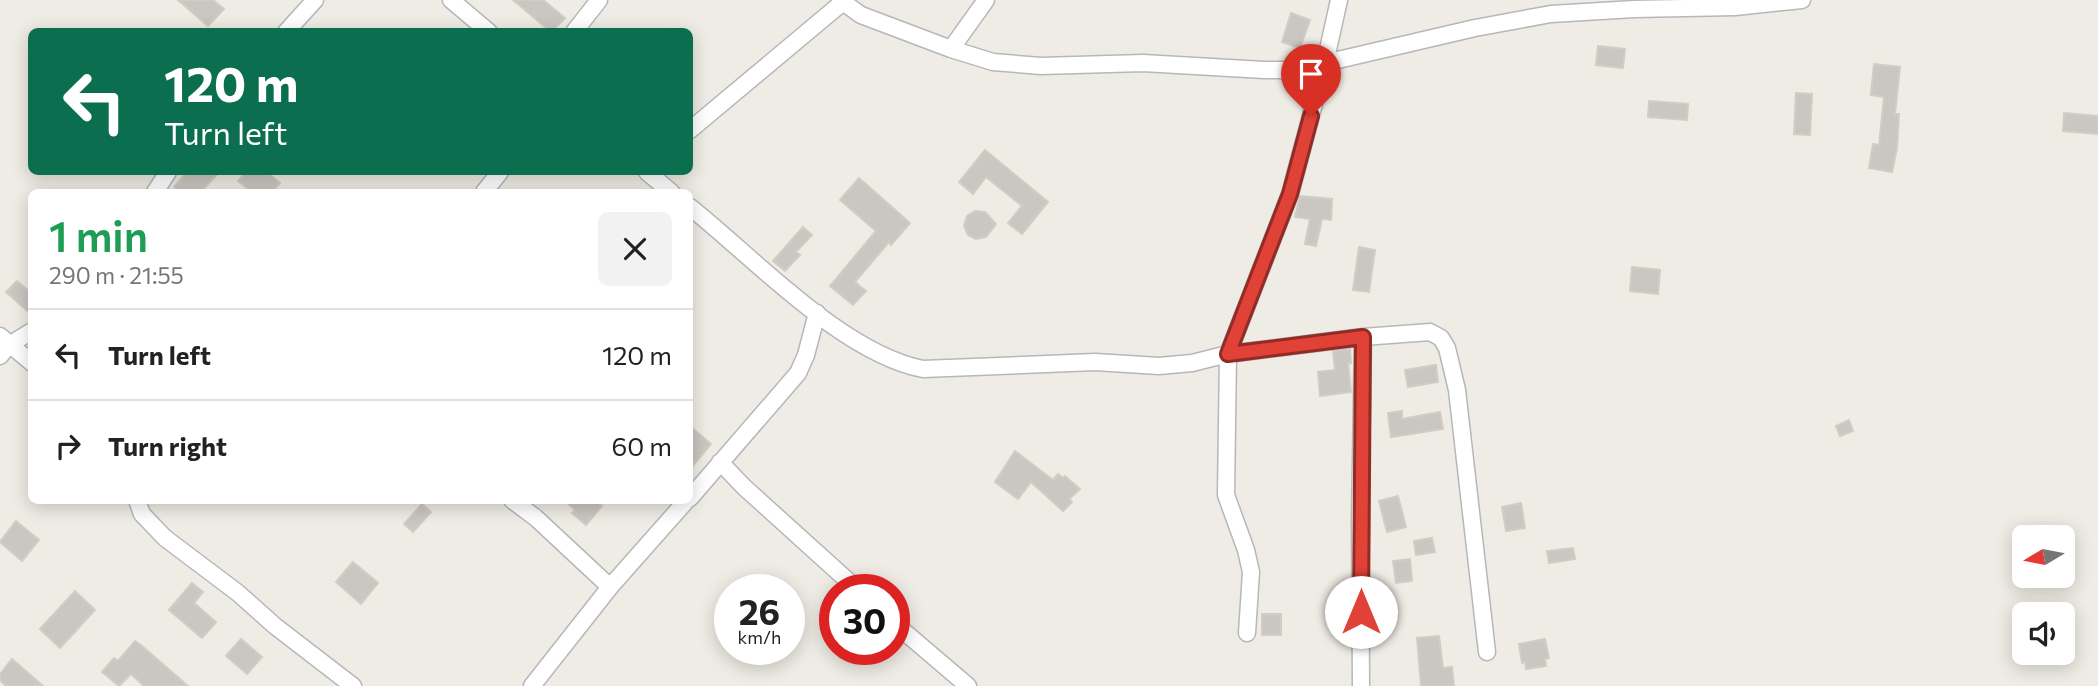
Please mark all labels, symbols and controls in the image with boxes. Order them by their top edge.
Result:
pin [1281,44,1341,116]
text: 120 m [164,52,298,112]
icon: arrive [1292,55,1330,93]
icon: left [49,56,140,147]
text: Turn left [164,112,288,152]
text: 1 min [49,209,148,261]
button: close [598,212,672,286]
text: 290 m · 21:55 [49,261,184,289]
icon: left [49,336,87,374]
text: Turn left [108,339,211,370]
text: 120 m [602,339,672,370]
icon: right [49,427,87,465]
text: Turn right [108,430,227,461]
text: 60 m [612,430,672,461]
north arrow [2012,525,2076,588]
map controls [2012,525,2075,665]
speed limit sign: 30 [819,574,910,665]
position arrow [1324,575,1398,649]
text: 26 [739,589,780,632]
button: sound [2012,602,2075,665]
text: km/h [738,626,781,648]

